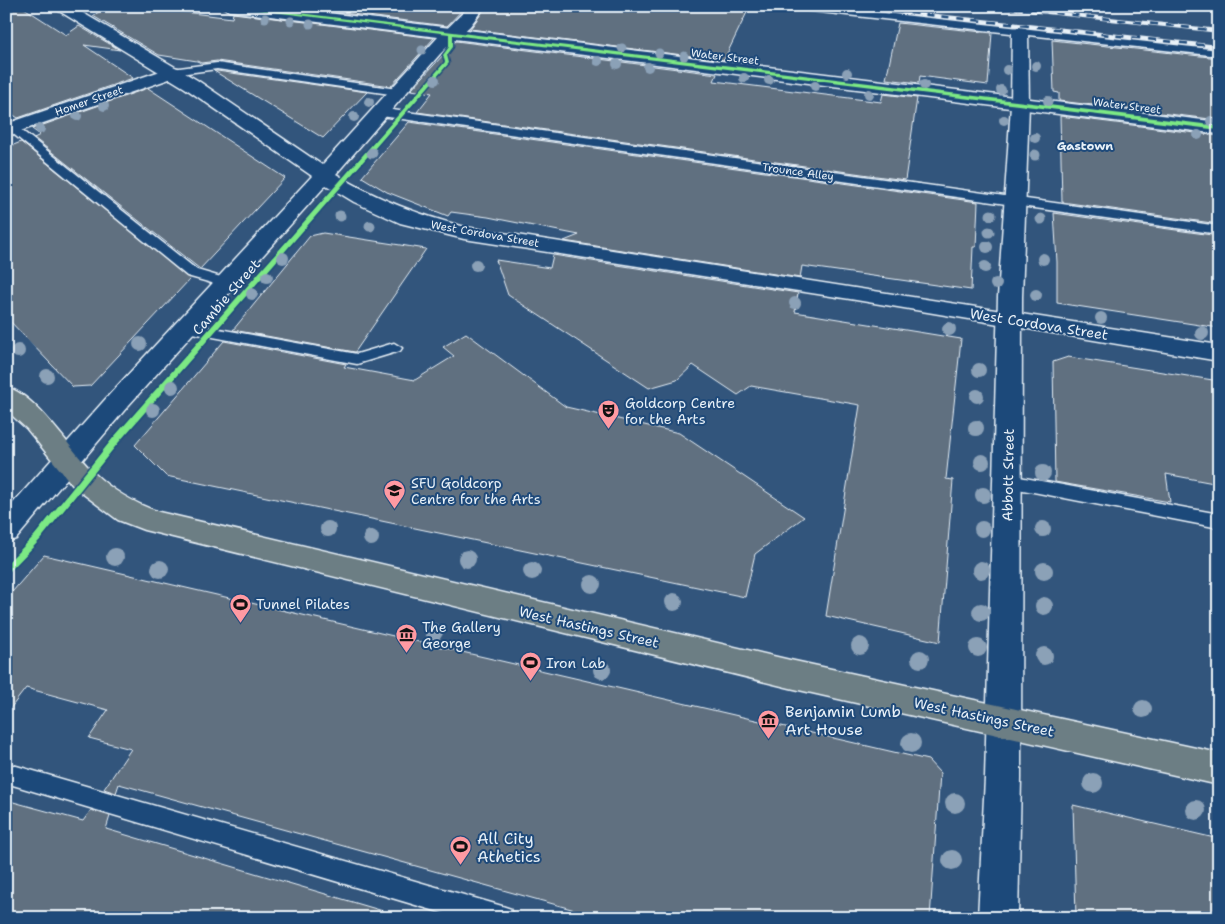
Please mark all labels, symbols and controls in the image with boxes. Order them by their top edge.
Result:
street label: Water Street [690,45,760,69]
street label: Homer Street [53,82,125,120]
street label: Water Street [1092,94,1162,118]
district label: Gastown [1057,138,1113,154]
street label: Trounce Alley [761,160,835,184]
street label: West Cordova Street [430,217,541,251]
street label: Cambie Street [188,255,264,339]
street label: West Cordova Street [969,304,1109,344]
place label: Goldcorp Centre for the Arts [625,394,735,428]
theatre icon: Goldcorp Centre for the Arts [597,399,621,430]
street label: Abbott Street [998,428,1018,522]
place label: SFU Goldcorp Centre for the Arts [411,474,541,508]
school or university icon: SFU Goldcorp Centre for the Arts [383,479,407,510]
sports icon: Tunnel Pilates [228,592,252,623]
place label: Tunnel Pilates [256,595,350,613]
street label: West Hastings Street [517,602,661,652]
place label: The Gallery George [422,618,501,652]
museum icon: The Gallery George [394,623,418,654]
sports icon: Iron Lab [518,651,542,682]
place label: Iron Lab [546,654,605,672]
street label: West Hastings Street [912,693,1056,741]
place label: Benjamin Lumb Art House [785,701,901,740]
museum icon: Benjamin Lumb Art House [757,708,781,739]
place label: All City Athetics [477,828,541,867]
sports icon: All City Athetics [449,835,473,866]

